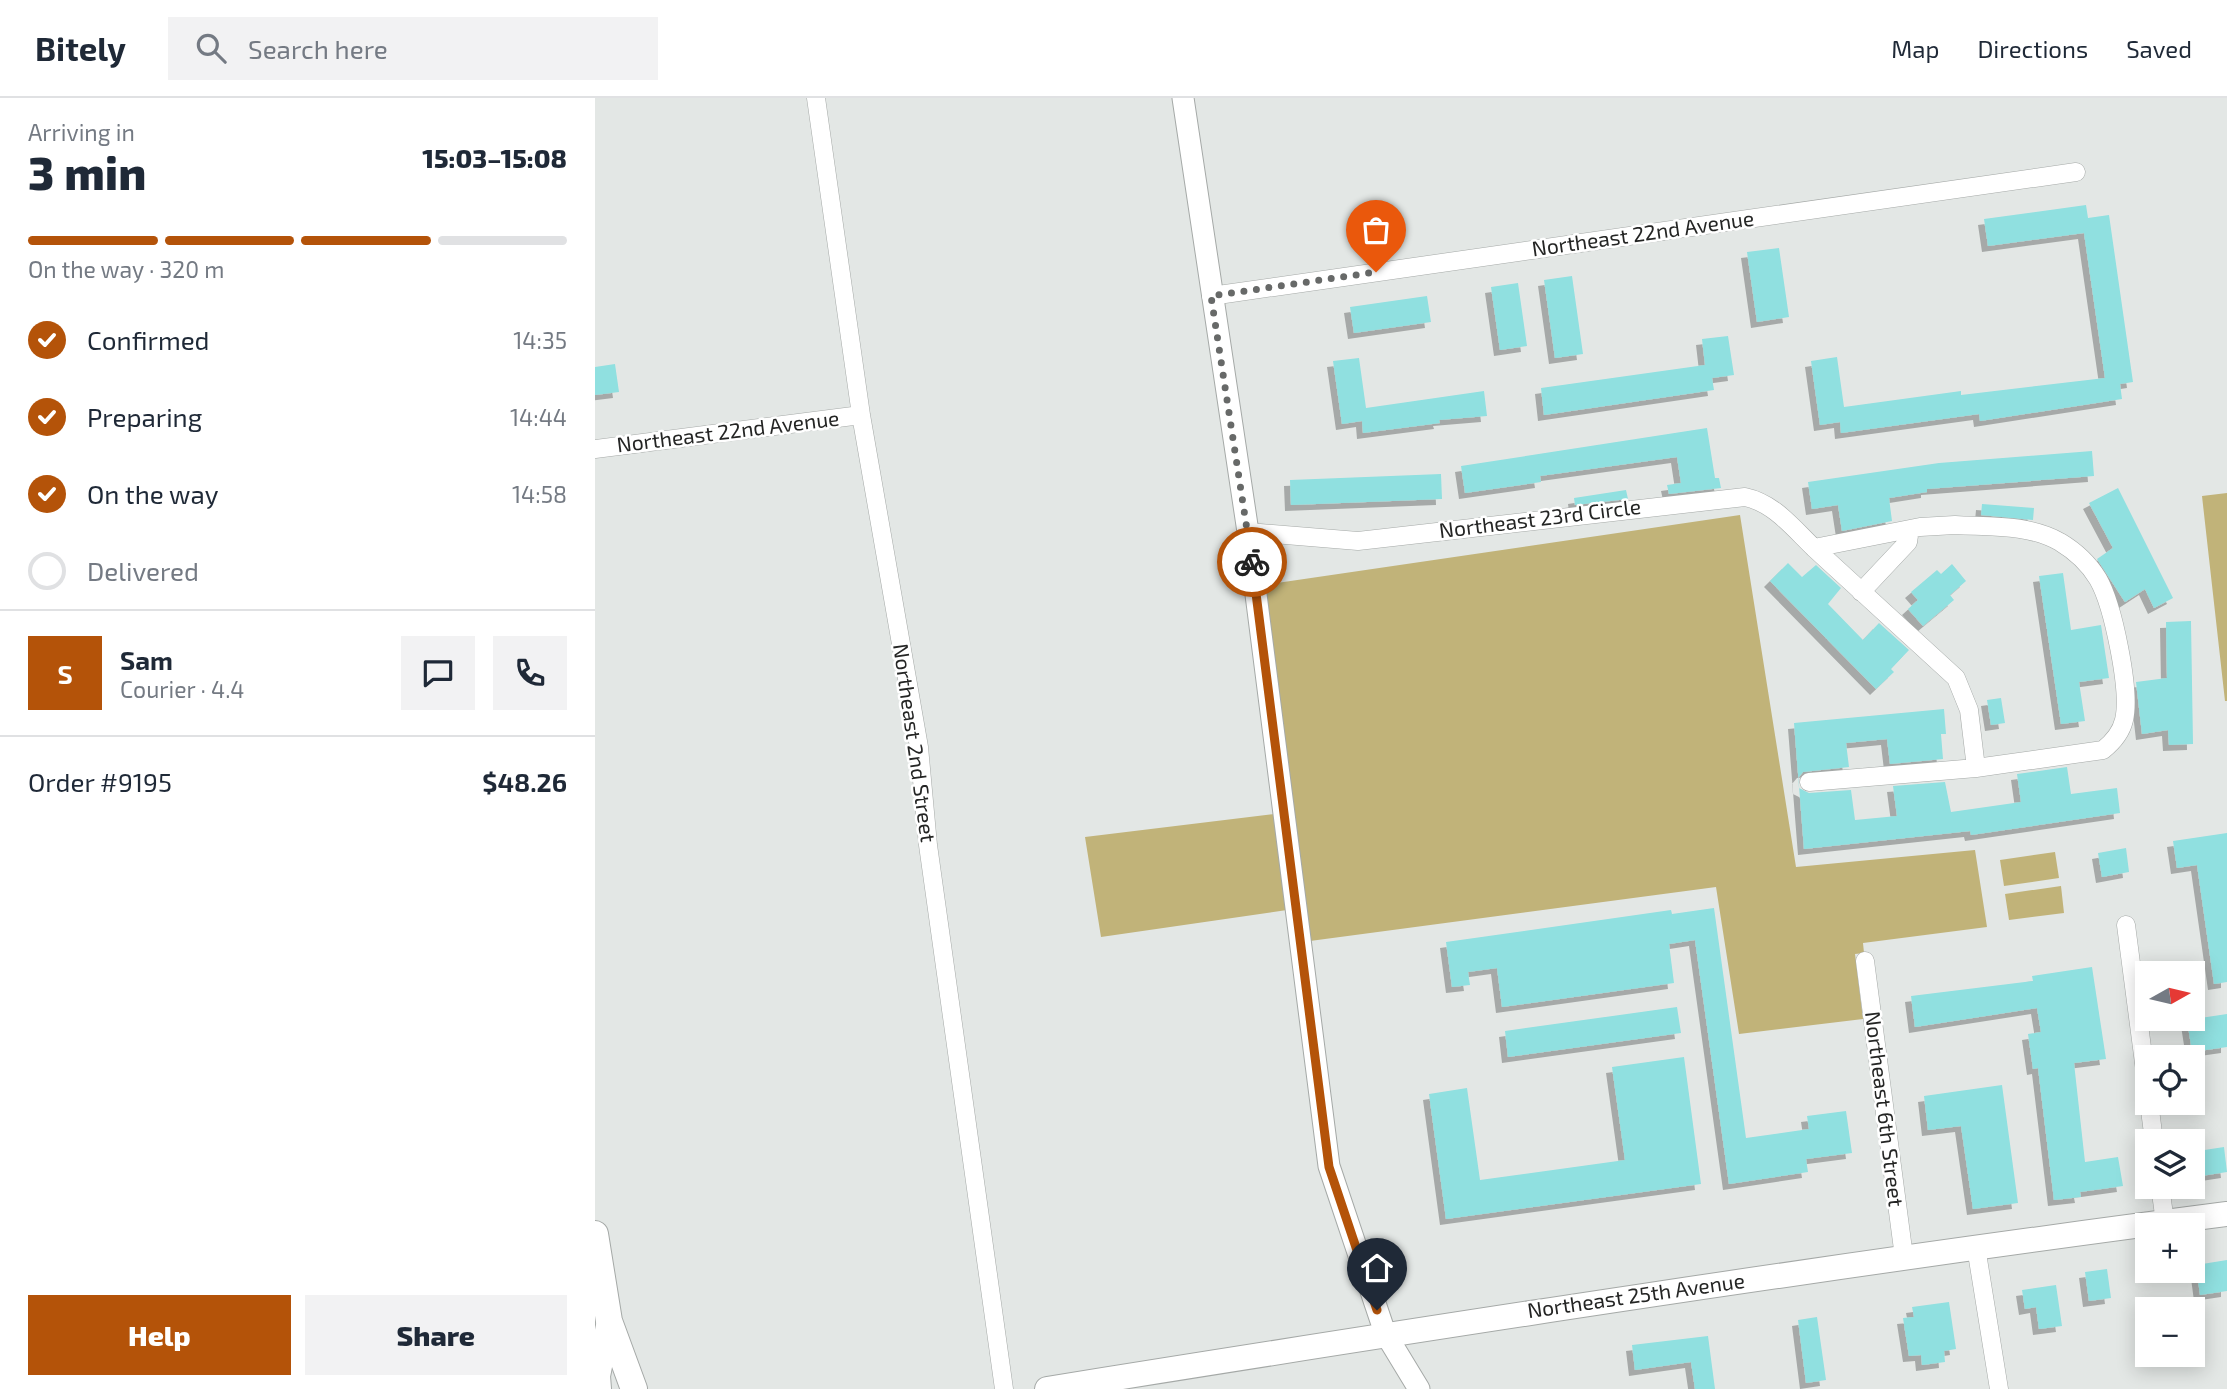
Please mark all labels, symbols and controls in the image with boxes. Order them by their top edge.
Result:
search box [168,17,658,80]
text: Bitely [35,28,126,68]
icon: search [192,29,230,67]
text: Search here [248,33,388,64]
text: Map [1891,34,1939,63]
text: Directions [1977,34,2088,63]
text: Saved [2126,34,2192,63]
text: Arriving in [28,118,135,146]
text: 15:03–15:08 [422,142,567,173]
text: 3 min [28,144,146,199]
pin [1346,200,1406,272]
street label: Northeast 22nd Avenue [1530,205,1755,260]
icon: bag [1357,211,1395,249]
text: On the way · 320 m [28,255,224,283]
icon: check [28,321,66,359]
text: Confirmed [87,324,210,355]
text: 14:35 [513,326,567,354]
icon: check [28,398,66,436]
text: Preparing [87,401,202,432]
text: 14:44 [510,403,567,431]
street label: Northeast 22nd Avenue [615,404,840,457]
icon: check [28,475,66,513]
text: On the way [87,478,218,509]
text: 14:58 [512,480,567,508]
street label: Northeast 23rd Circle [1438,493,1642,542]
courier [1217,527,1287,597]
icon: bike [1233,543,1271,581]
text: Delivered [87,555,199,586]
button: chat [401,636,475,710]
button: phone [493,636,567,710]
street label: Northeast 2nd Street [889,642,942,844]
text: Sam [120,644,173,675]
text: S [57,658,73,689]
text: Courier · 4.4 [120,675,244,703]
text: Order #9195 [28,766,172,797]
text: $48.26 [482,766,567,797]
north arrow [2135,961,2205,1031]
map controls [2135,961,2205,1367]
street label: Northeast 6th Street [1861,1010,1910,1208]
button: locate [2135,1045,2205,1115]
button: layers [2135,1129,2205,1199]
button: + [2135,1213,2205,1283]
pin [1347,1238,1407,1310]
icon: home [1358,1249,1396,1287]
street label: Northeast 25th Avenue [1525,1267,1746,1322]
button: Help [28,1295,291,1375]
button: Share [305,1295,567,1375]
button: − [2135,1297,2205,1367]

